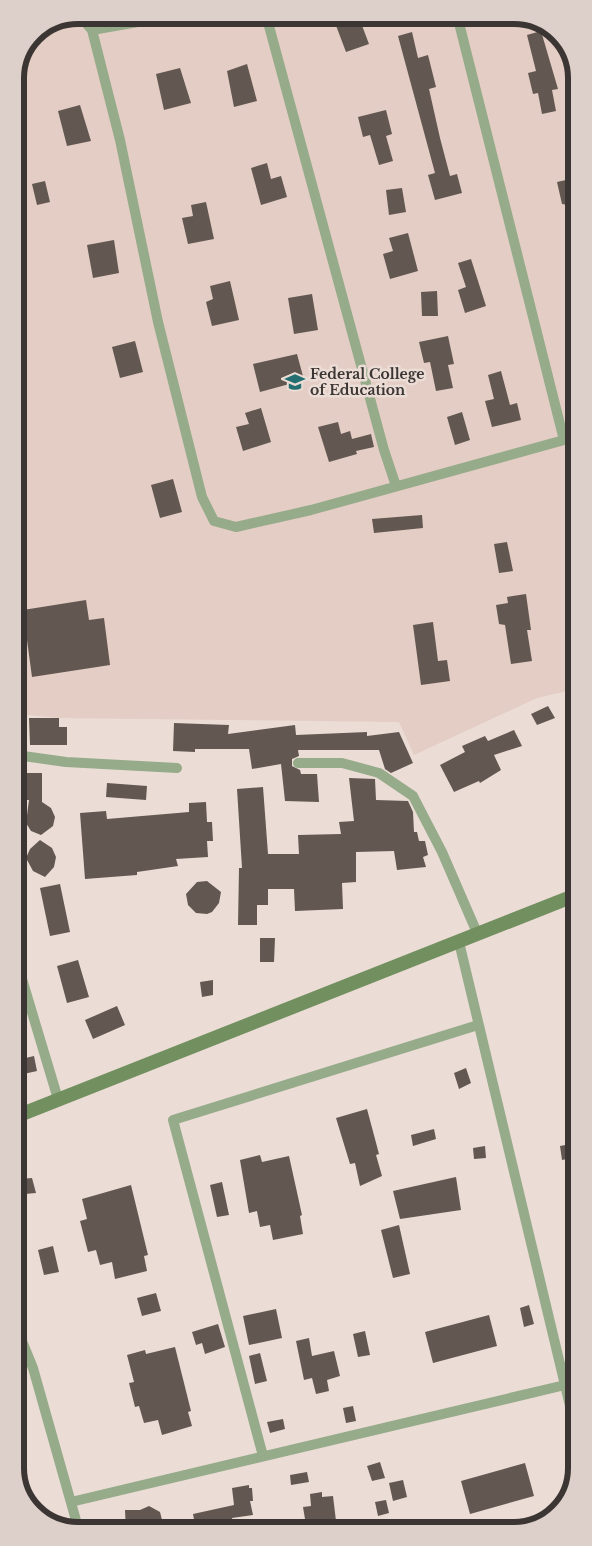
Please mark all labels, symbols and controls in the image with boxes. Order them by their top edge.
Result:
place label: Federal College of Education [310,365,424,399]
school or university icon: Federal College of Education [284,371,306,393]

